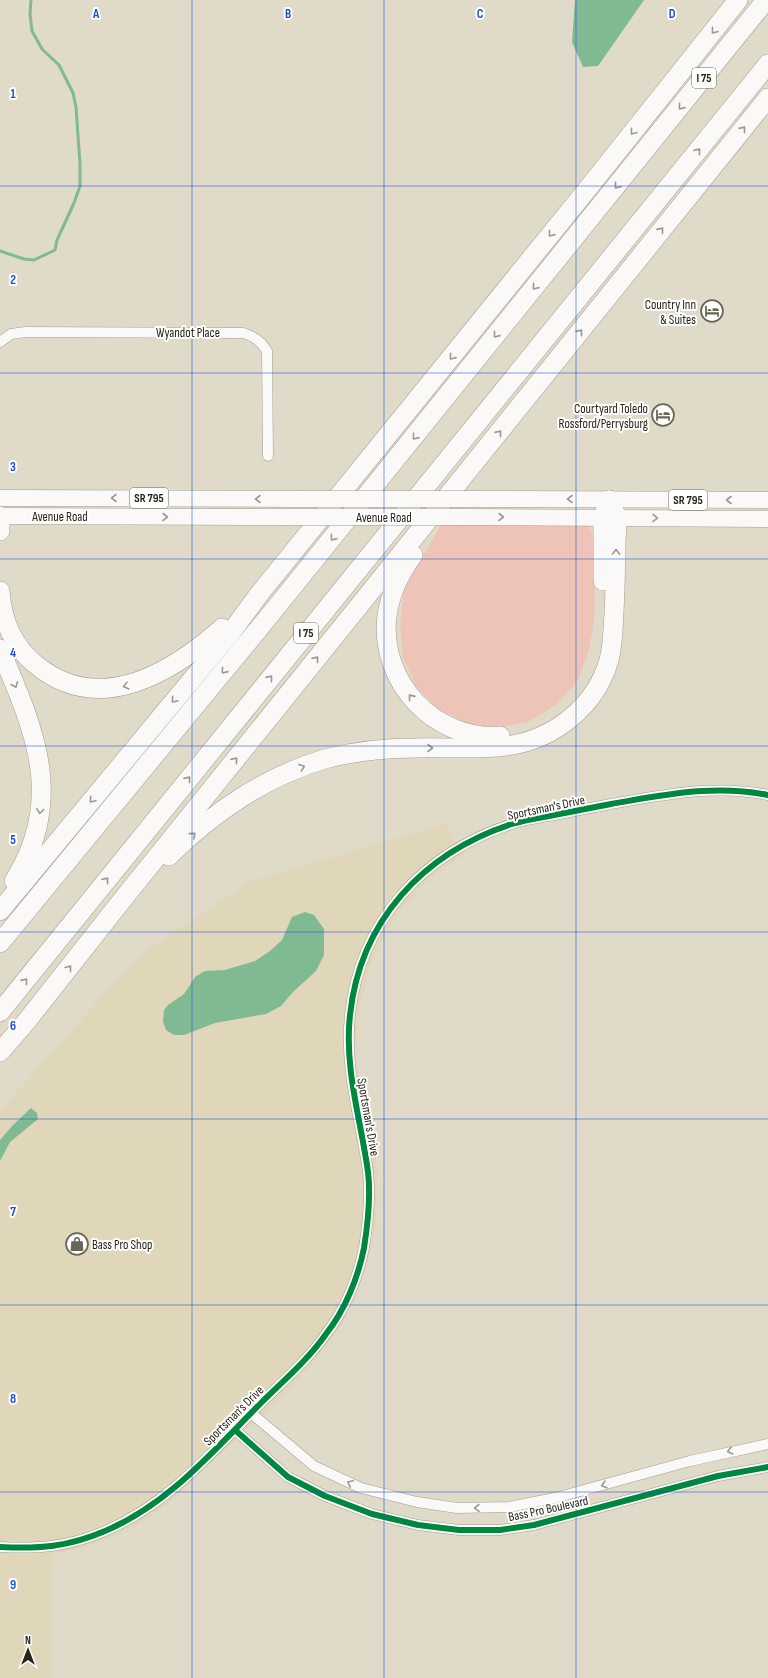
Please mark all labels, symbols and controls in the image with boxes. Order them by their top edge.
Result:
text: A [92,6,100,22]
text: B [285,6,291,22]
text: C [477,6,484,22]
text: D [669,6,676,22]
one-way arrow [711,26,718,33]
road number: I 75 [692,68,716,88]
text: 1 [10,86,16,102]
one-way arrow [678,102,685,109]
one-way arrow [738,126,745,133]
one-way arrow [630,128,637,135]
one-way arrow [693,148,700,155]
one-way arrow [615,182,622,189]
one-way arrow [657,228,664,235]
one-way arrow [549,229,556,236]
text: 2 [10,272,16,288]
one-way arrow [533,283,540,290]
place label: Country Inn & Suites [645,297,696,328]
hotel icon: Country Inn & Suites [699,298,725,324]
street label: Wyandot Place [156,325,220,341]
one-way arrow [576,329,583,336]
one-way arrow [494,331,501,338]
one-way arrow [450,352,457,359]
place label: Courtyard Toledo Rossford/Perrysburg [559,401,648,432]
hotel icon: Courtyard Toledo Rossford/Perrysburg [650,402,676,428]
one-way arrow [494,431,501,438]
one-way arrow [412,432,419,439]
text: 3 [10,459,16,475]
road number: SR 795 [130,488,168,508]
road number: SR 795 [669,490,707,510]
one-way arrow [111,494,117,502]
one-way arrow [255,495,261,503]
one-way arrow [567,495,573,503]
one-way arrow [726,496,732,504]
street label: Avenue Road [31,509,88,525]
street label: Avenue Road [355,510,412,526]
one-way arrow [162,513,168,521]
one-way arrow [498,513,504,521]
one-way arrow [652,514,658,522]
one-way arrow [330,533,337,540]
one-way arrow [612,549,620,555]
road number: I 75 [294,623,318,643]
text: 4 [10,645,16,661]
one-way arrow [312,656,319,663]
one-way arrow [222,666,229,673]
one-way arrow [265,676,272,683]
one-way arrow [122,681,129,689]
one-way arrow [11,682,19,689]
one-way arrow [409,695,416,702]
one-way arrow [172,696,179,703]
one-way arrow [427,744,433,752]
one-way arrow [230,757,237,764]
one-way arrow [299,763,306,772]
one-way arrow [184,777,191,784]
street label: Sportsman's Drive [506,792,586,824]
one-way arrow [89,796,96,803]
one-way arrow [36,808,45,814]
text: 5 [10,832,16,848]
one-way arrow [188,833,195,840]
one-way arrow [102,878,109,885]
one-way arrow [64,965,71,972]
one-way arrow [20,979,27,986]
text: 6 [10,1018,16,1034]
street label: Sportsman's Drive [353,1077,383,1157]
text: 7 [10,1204,16,1220]
shop icon: Bass Pro Shop [64,1231,90,1257]
place label: Bass Pro Shop [92,1237,152,1253]
street label: Sportsman's Drive [200,1382,267,1449]
text: 8 [10,1391,16,1407]
one-way arrow [727,1447,733,1455]
one-way arrow [347,1480,355,1488]
one-way arrow [601,1480,608,1489]
street label: Bass Pro Boulevard [507,1493,590,1525]
one-way arrow [474,1503,480,1512]
text: 9 [10,1577,16,1593]
north arrow [8,1630,48,1670]
text: N [25,1634,31,1647]

